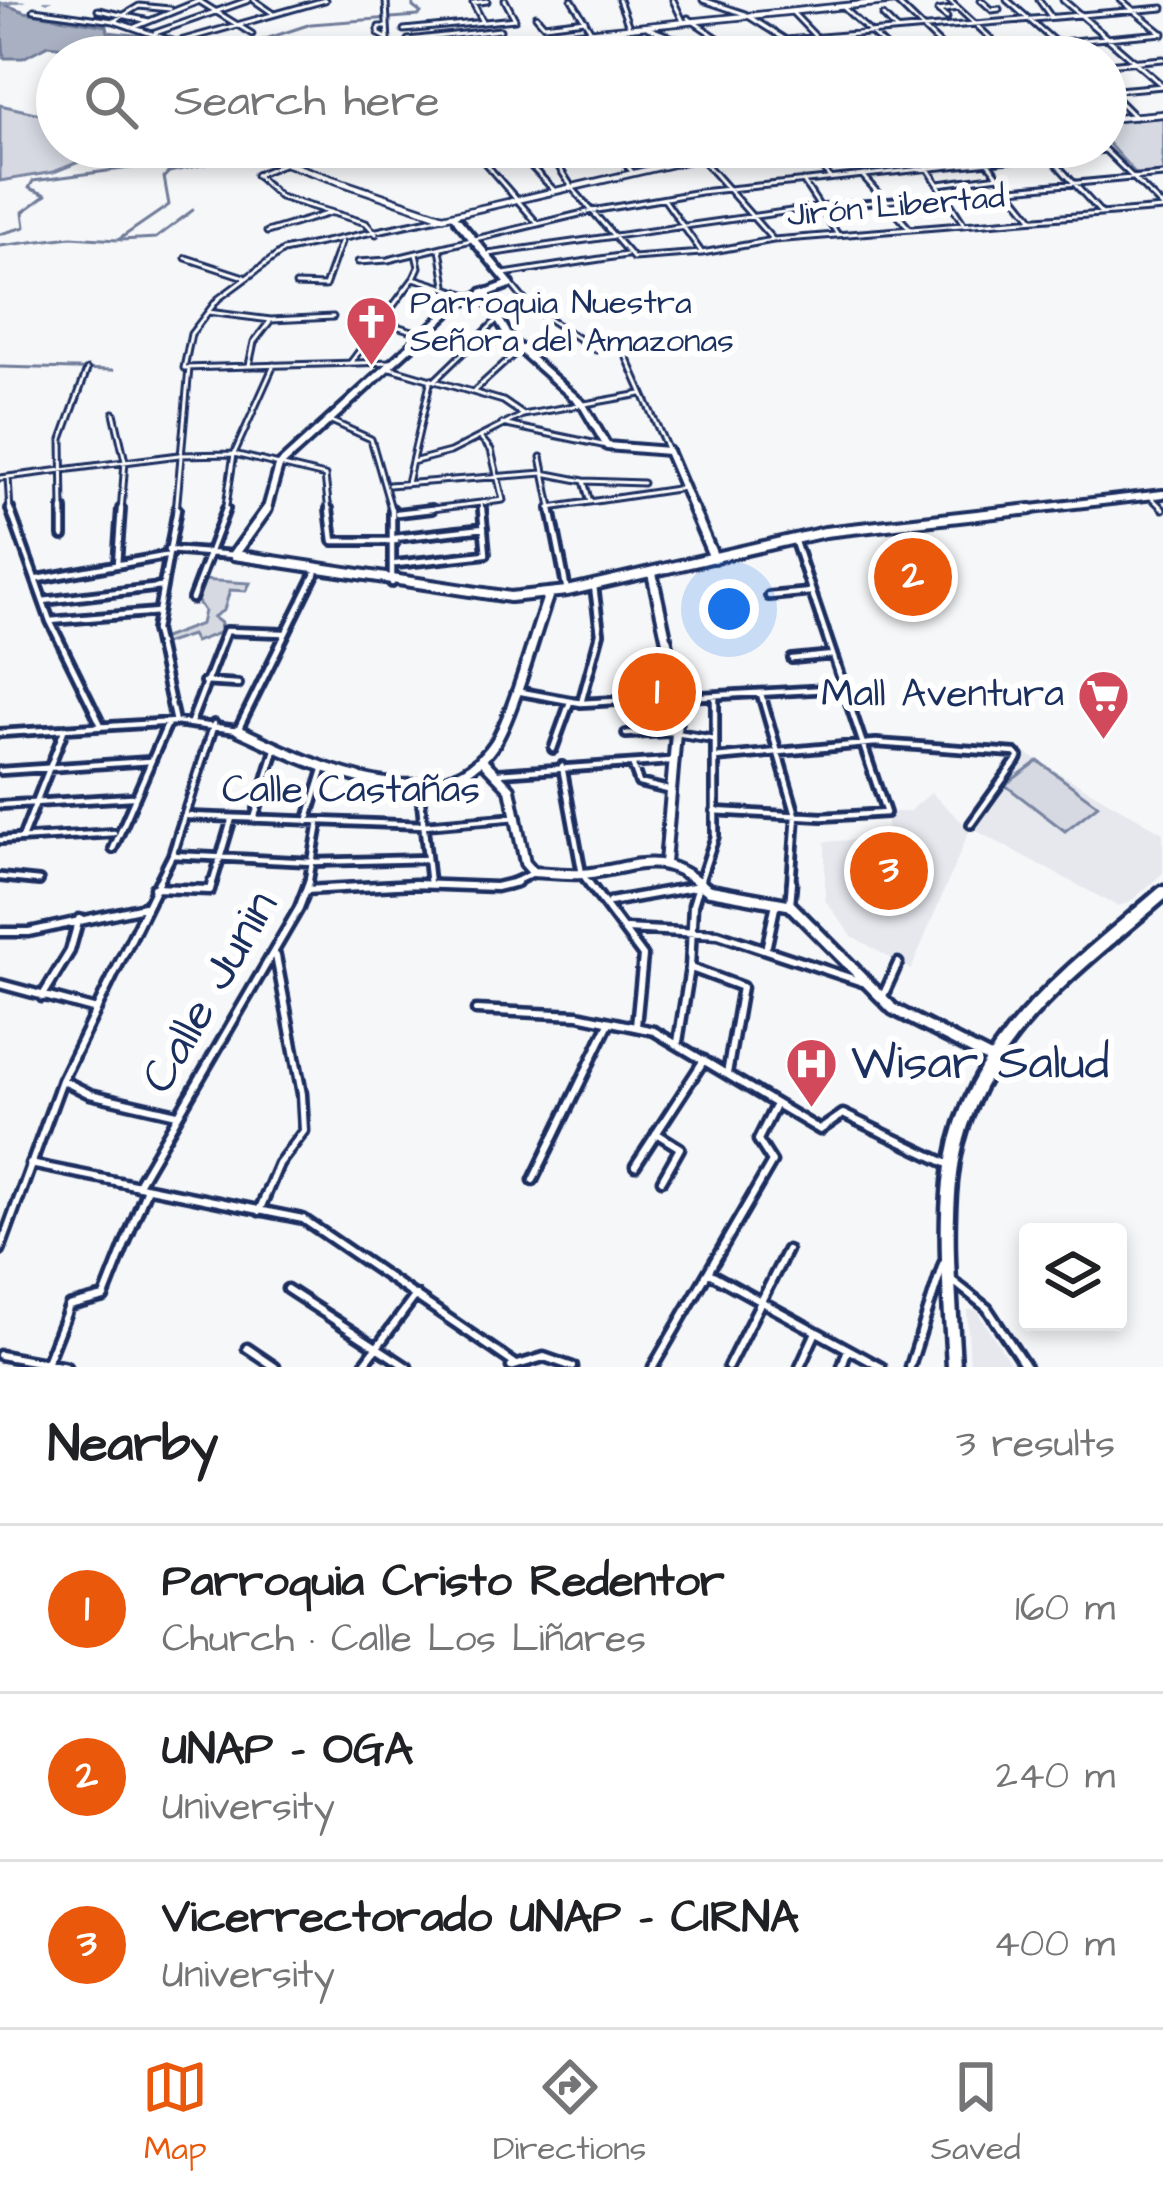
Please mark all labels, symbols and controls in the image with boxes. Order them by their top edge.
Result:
search box [36,36,1127,168]
icon: search [78,69,144,135]
text: Search here [174,71,440,133]
street label: Jirón Libertad [785,174,1007,238]
place label: Parroquia Nuestra Señora del Amazonas [410,280,734,364]
church icon: Parroquia Nuestra Señora del Amazonas [343,294,399,368]
pin: 2 [874,532,952,622]
your location [699,579,759,639]
pin: 1 [618,647,696,737]
supermarket icon: Mall Aventura [1075,667,1131,741]
place label: Mall Aventura [821,668,1064,722]
street label: Calle Castañas [222,764,480,818]
pin: 3 [850,826,928,916]
street label: Calle Junin [125,879,295,1105]
place label: Wisar Salud [851,1031,1109,1097]
hospital icon: Wisar Salud [784,1036,840,1110]
map controls [1019,1223,1127,1331]
button: layers [1019,1223,1127,1331]
text: Nearby [48,1410,218,1481]
text: 3 results [956,1418,1115,1472]
text: Parroquia Cristo Redentor [162,1551,725,1613]
text: 1 [85,1582,90,1636]
text: 160 m [1015,1582,1115,1636]
text: Church · Calle Los Liñares [162,1613,646,1667]
text: UNAP - OGA [162,1719,413,1781]
text: 2 [76,1750,98,1804]
text: 240 m [996,1750,1115,1804]
text: University [162,1781,335,1835]
text: Vicerrectorado UNAP - CIRNA [162,1887,799,1949]
text: 3 [77,1918,97,1972]
text: 400 m [993,1918,1115,1972]
text: University [162,1949,335,2003]
tab: Map [142,2054,208,2172]
tab: Directions [493,2054,646,2172]
tab: Saved [931,2054,1021,2172]

